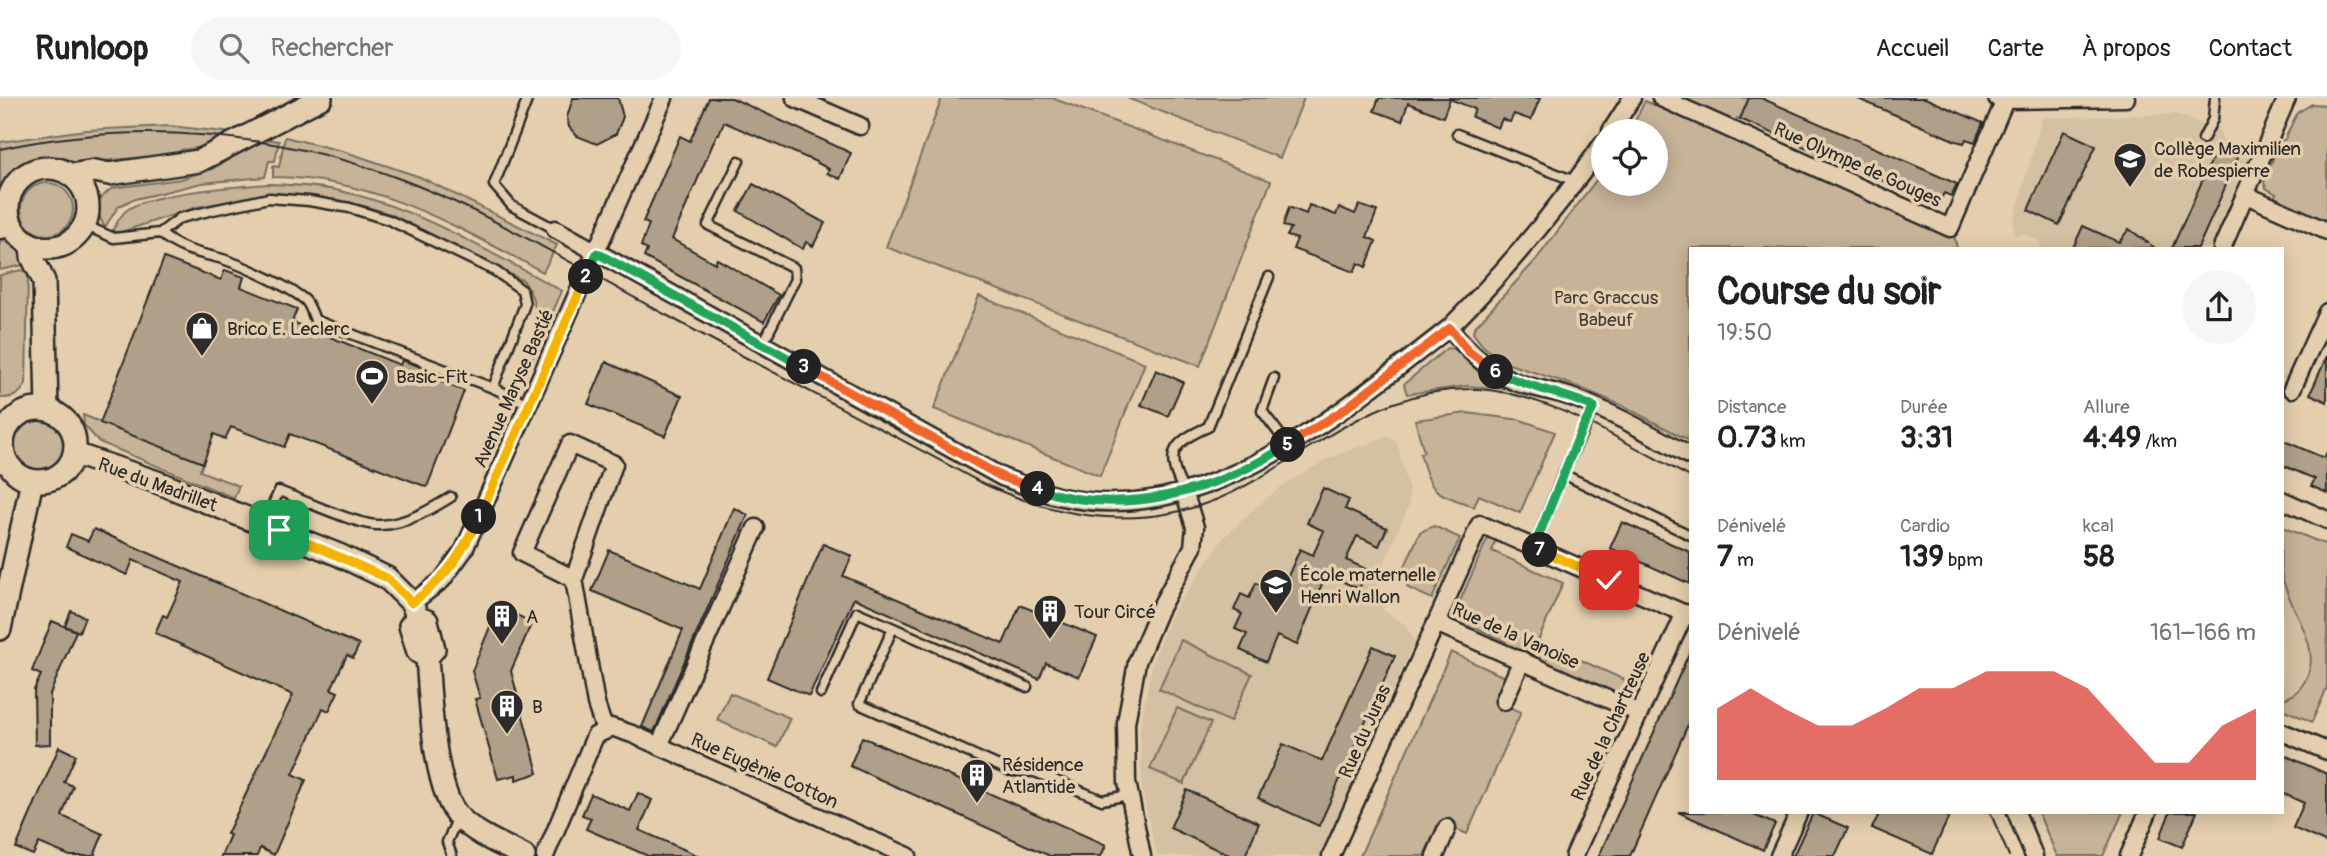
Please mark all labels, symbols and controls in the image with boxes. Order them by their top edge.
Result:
search box [191,17,681,80]
text: Runloop [35,28,149,69]
icon: search [215,29,253,67]
text: Rechercher [271,32,393,64]
text: Accueil [1876,34,1950,63]
text: Carte [1988,34,2044,63]
text: À propos [2082,34,2171,63]
text: Contact [2209,34,2292,63]
street label: Rue Olympe de Gouges [1770,117,1946,213]
map controls [1591,119,1668,196]
button: locate [1591,119,1668,196]
place label: Collège Maximilien de Robespierre [2154,137,2301,183]
school or university icon: Collège Maximilien de Robespierre [2111,140,2149,189]
pin: 2 [568,260,604,294]
text: 2 [580,264,591,288]
text: Course du soir [1717,268,1941,316]
button: share [2182,270,2256,344]
park label: Parc Graccus Babeuf [1554,286,1659,332]
street label: Avenue Maryse Bastié [468,305,560,471]
shop icon: Brico E. Leclerc [183,309,221,358]
place label: Brico E. Leclerc [227,317,350,341]
text: 19:50 [1717,318,1772,347]
pin: 3 [786,350,822,384]
text: 3 [798,354,809,378]
pin: 6 [1478,354,1514,390]
sports icon: Basic-Fit [353,357,391,406]
text: 6 [1490,359,1501,383]
place label: Basic-Fit [396,365,468,389]
text: Distance [1717,395,1786,419]
text: Durée [1900,395,1947,419]
text: Allure [2083,395,2130,419]
text: 0.73 [1717,419,1777,456]
text: 3:31 [1900,419,1953,456]
text: 4:49 [2083,419,2141,456]
pin: 5 [1270,428,1306,462]
text: km [1777,429,1806,453]
text: /km [2141,429,2177,453]
text: 5 [1282,432,1293,456]
street label: Rue du Madrillet [95,452,221,518]
pin: 4 [1020,472,1056,506]
text: 4 [1032,476,1043,500]
pin [249,500,309,560]
pin: 1 [462,500,496,534]
text: 1 [475,504,482,528]
icon: arrive [260,511,298,549]
text: Dénivelé [1717,514,1786,538]
text: Cardio [1900,514,1950,538]
text: kcal [2083,514,2114,538]
pin: 7 [1522,532,1558,568]
text: 7 [1534,537,1545,561]
text: 7 [1717,538,1733,575]
text: 139 [1900,538,1944,575]
text: 58 [2083,538,2114,575]
text: m [1733,548,1754,572]
text: bpm [1944,548,1983,572]
pin [1579,550,1639,610]
icon: check [1590,561,1628,599]
place label: École maternelle Henri Wallon [1300,563,1437,609]
school or university icon: École maternelle Henri Wallon [1257,566,1295,615]
building icon: Tour Circé [1031,592,1069,641]
building icon: A [483,597,521,646]
street label: Rue de la Vanoise [1448,597,1584,675]
place label: Tour Circé [1074,600,1156,624]
place label: A [526,605,538,629]
text: Dénivelé [1717,618,1801,647]
text: 161–166 m [2150,618,2256,647]
street label: Rue de la Chartreuse [1566,648,1656,805]
street label: Rue du Juras [1334,680,1396,782]
building icon: B [488,687,526,736]
place label: B [532,695,543,719]
street label: Rue Eugènie Cotton [687,728,842,814]
place label: Résidence Atlantide [1002,753,1084,799]
building icon: Résidence Atlantide [958,756,996,805]

